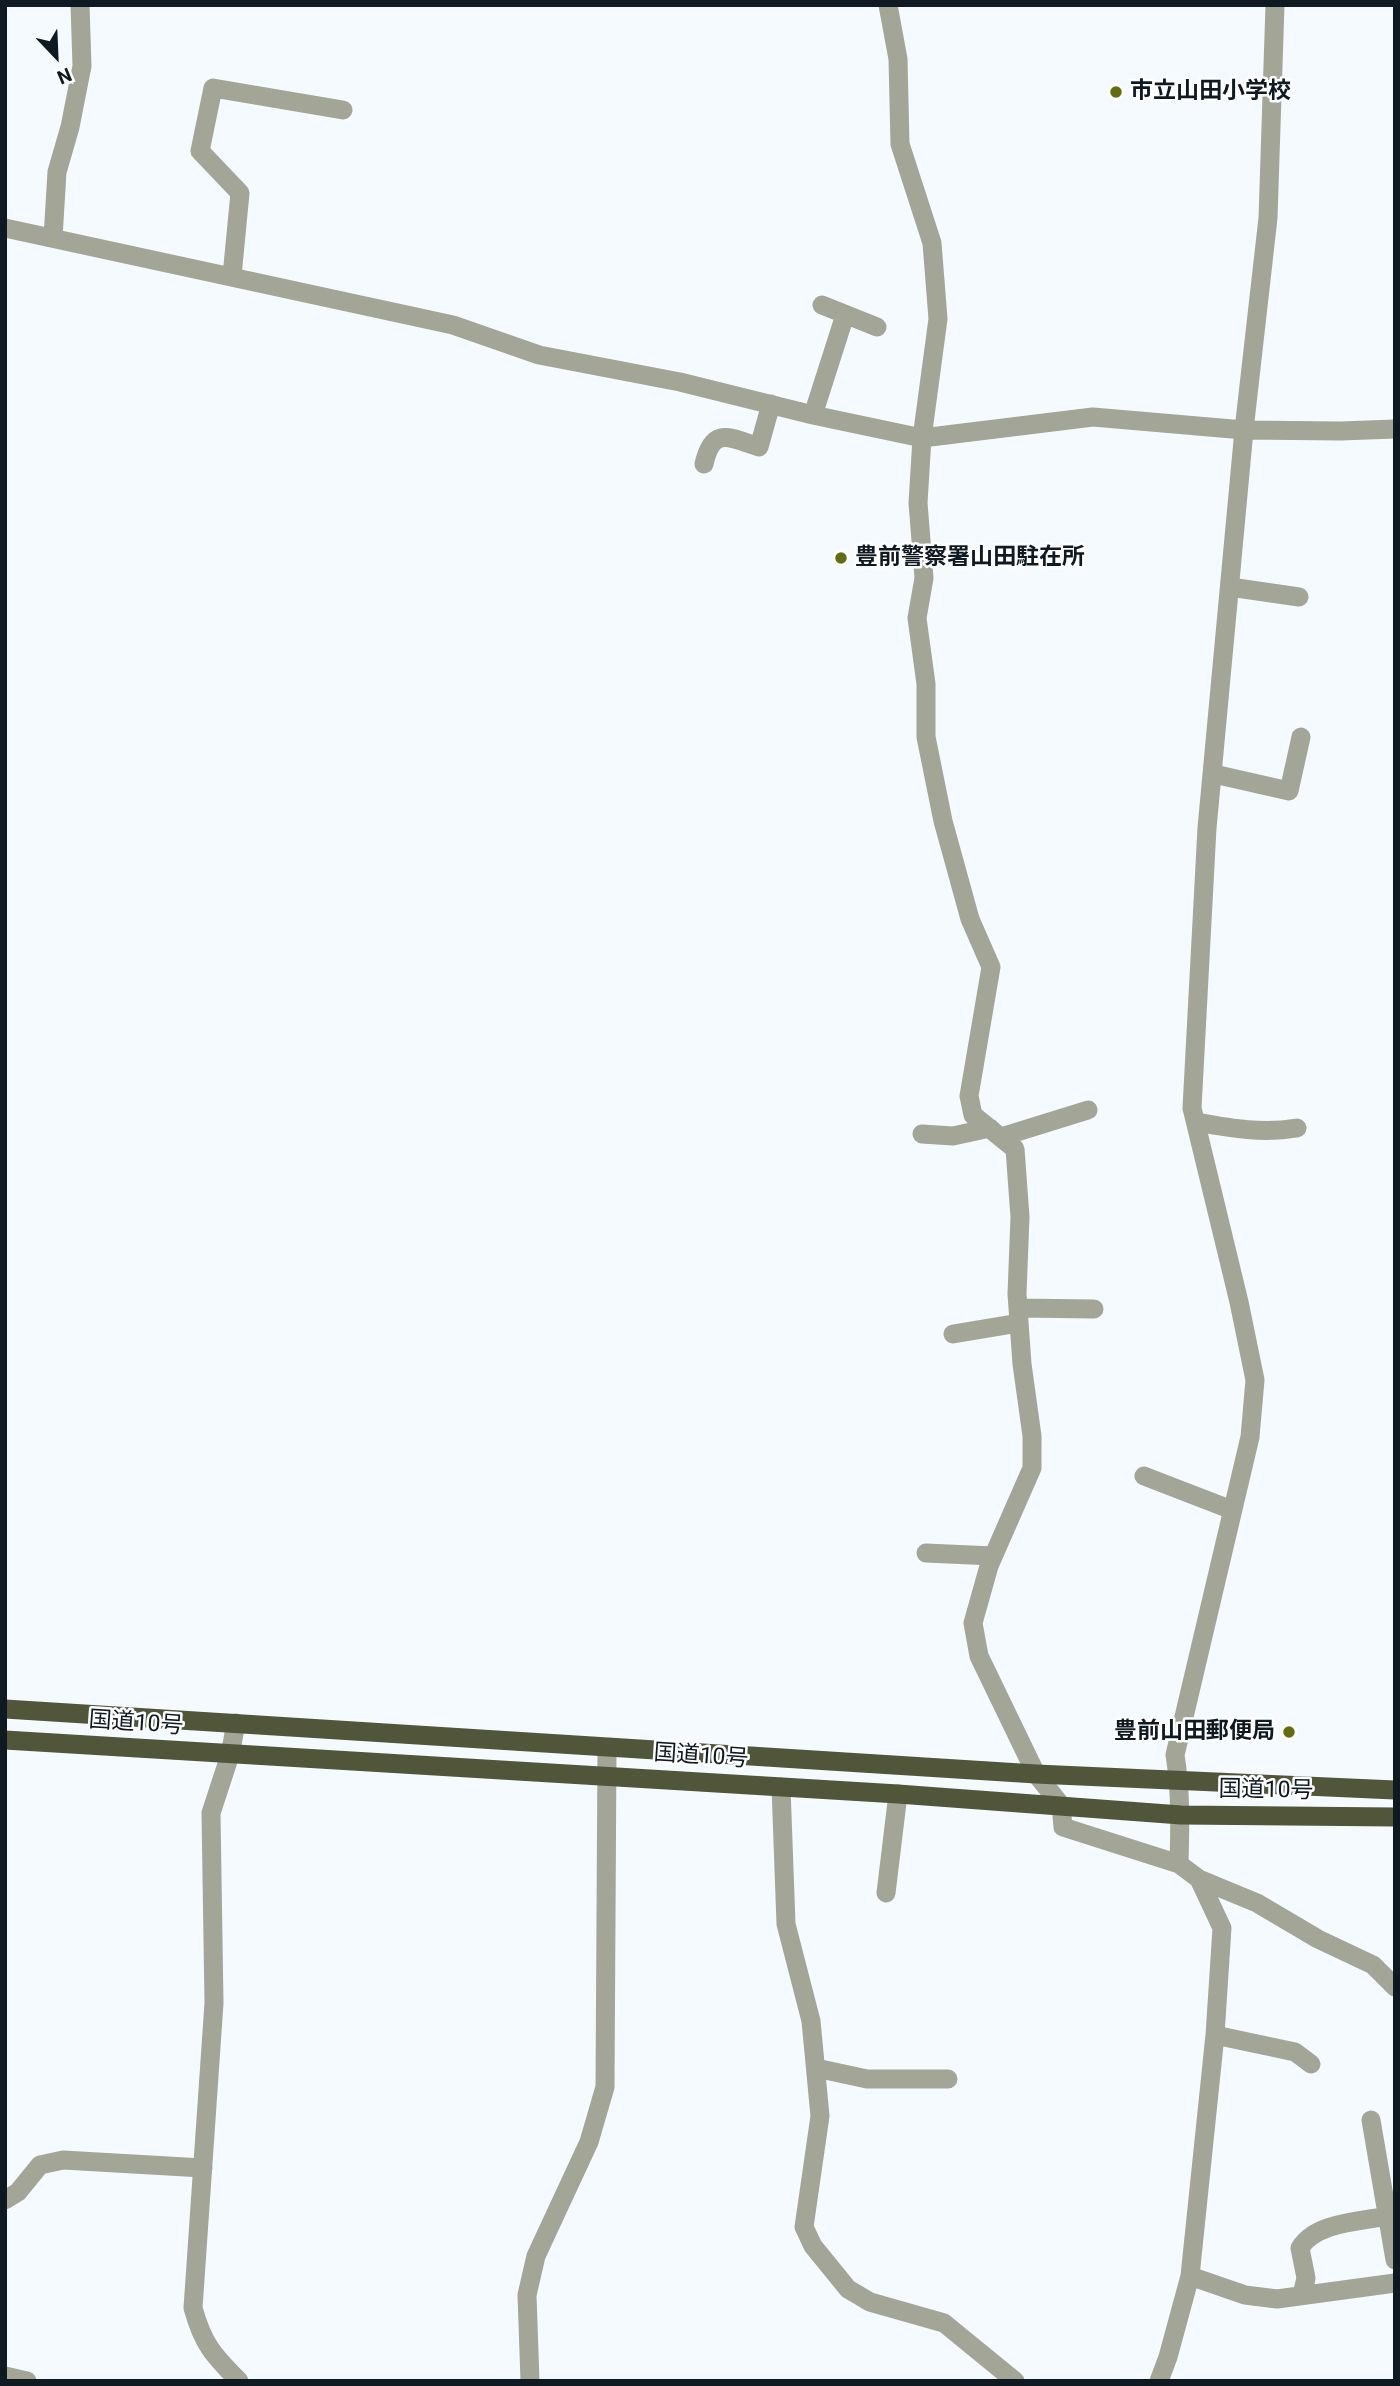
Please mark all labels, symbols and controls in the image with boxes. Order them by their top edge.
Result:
north arrow [21,21,91,91]
text: N [54,63,75,89]
place label: 市立山田小学校 [1130,78,1291,106]
marker: 市立山田小学校 [1108,84,1124,100]
place label: 豊前警察署山田駐在所 [855,544,1085,572]
marker: 豊前警察署山田駐在所 [833,550,849,566]
street label: 国道10号 [88,1707,184,1741]
place label: 豊前山田郵便局 [1114,1718,1275,1746]
marker: 豊前山田郵便局 [1281,1724,1297,1740]
street label: 国道10号 [653,1740,749,1774]
street label: 国道10号 [1218,1776,1314,1806]

